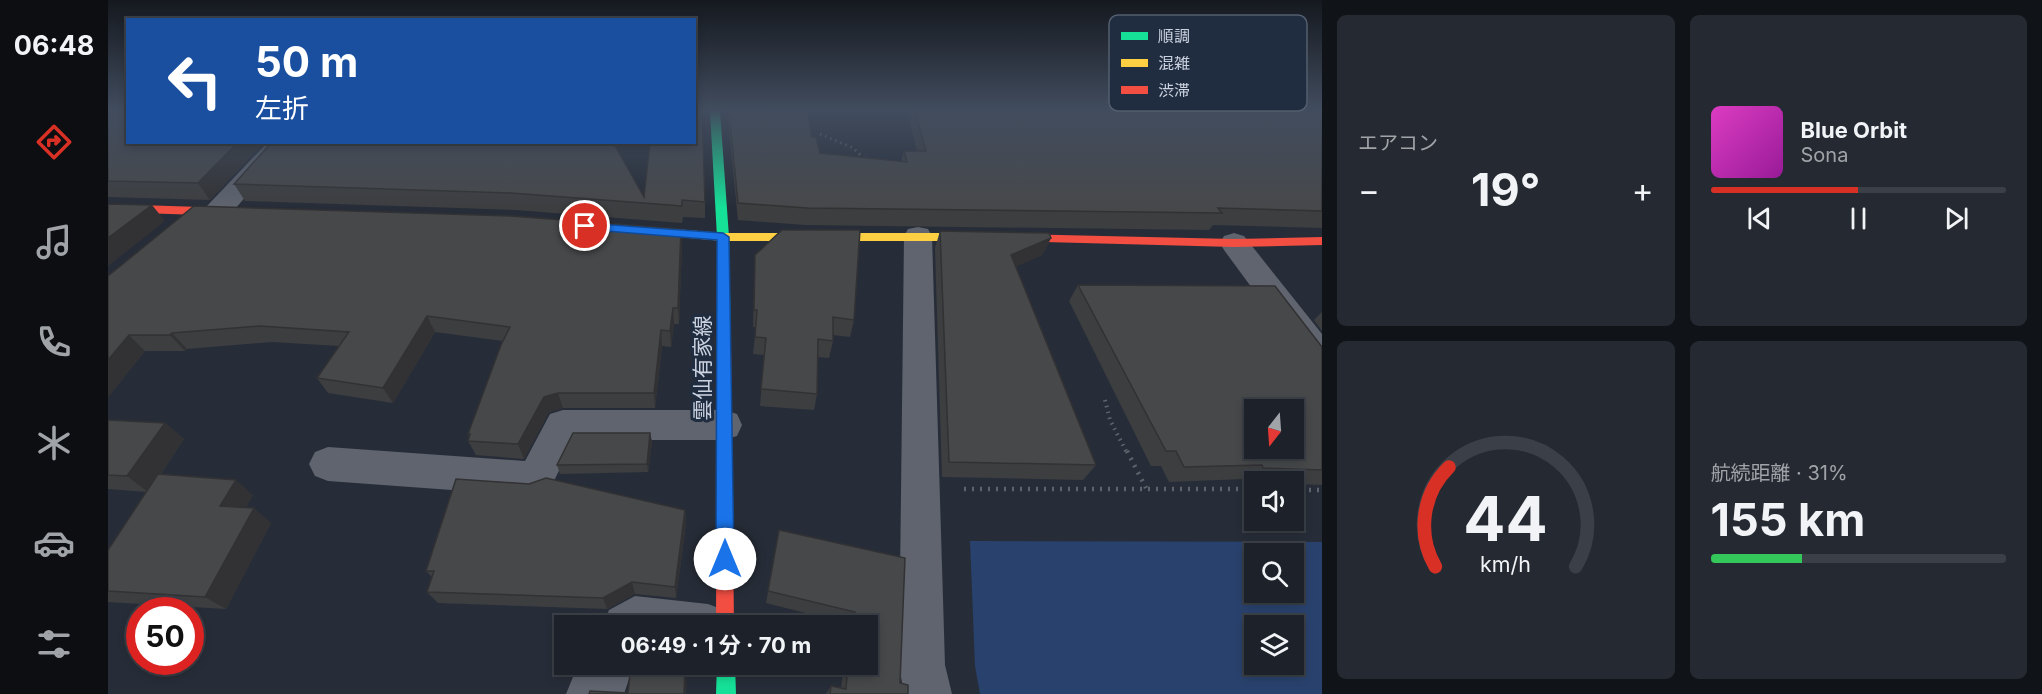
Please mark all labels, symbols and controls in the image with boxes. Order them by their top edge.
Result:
legend [1109,15,1307,111]
text: 順調 [1158,26,1190,46]
text: 06:48 [14,29,94,62]
text: 50 m [255,36,358,87]
icon: left [156,42,234,120]
text: 混雑 [1158,53,1190,73]
text: 渋滞 [1158,80,1190,100]
text: 左折 [255,92,309,125]
text: Blue Orbit [1801,117,1907,143]
icon: directions [33,121,75,163]
text: エアコン [1358,131,1438,155]
text: Sona [1801,143,1848,167]
text: 19° [1471,162,1540,217]
text: − [1358,170,1380,210]
text: + [1632,170,1654,210]
pin [559,200,610,251]
icon: previous [1743,202,1776,235]
icon: pause [1842,202,1875,235]
icon: next [1940,202,1973,235]
icon: arrive [568,209,601,242]
icon: music [33,221,75,263]
street label: 雲仙有家線 [690,316,715,421]
icon: phone [33,321,75,363]
north arrow [1244,399,1304,459]
map controls [1244,399,1304,675]
icon: climate [33,422,75,464]
text: 航続距離 · 31% [1711,461,1848,485]
button: sound [1244,471,1304,531]
text: 44 [1464,481,1548,556]
text: 155 km [1711,492,1865,547]
icon: car [33,522,75,564]
position arrow [693,527,757,591]
button: search [1244,543,1304,603]
text: km/h [1480,551,1531,577]
speed limit sign: 50 [126,597,204,675]
button: layers [1244,615,1304,675]
icon: filters [33,623,75,665]
text: 06:49 · 1 分 · 70 m [621,632,811,658]

